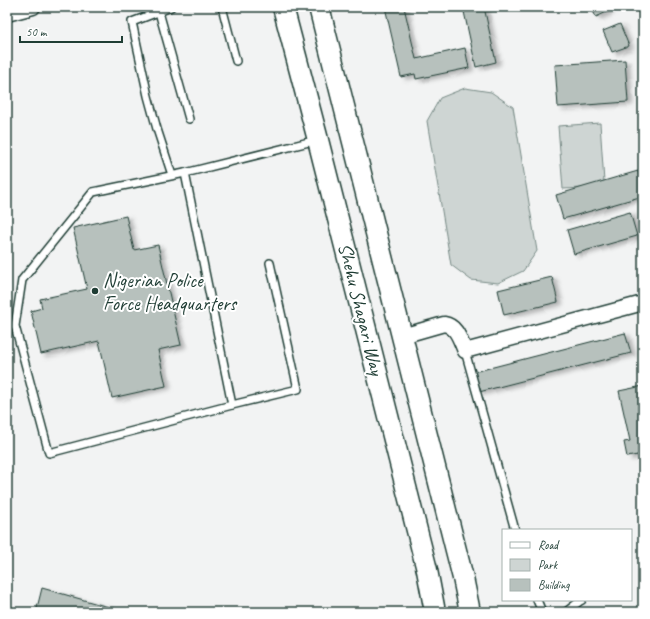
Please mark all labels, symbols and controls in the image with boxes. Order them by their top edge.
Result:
scale bar [20,18,122,44]
text: 50 m [26,24,48,40]
street label: Shehu Shagari Way [333,240,390,380]
place label: Nigerian Police Force Headquarters [103,268,238,316]
marker: Nigerian Police Force Headquarters [90,286,100,296]
legend [502,529,632,601]
text: Road [538,537,560,553]
text: Park [538,557,559,573]
text: Building [538,577,570,593]

